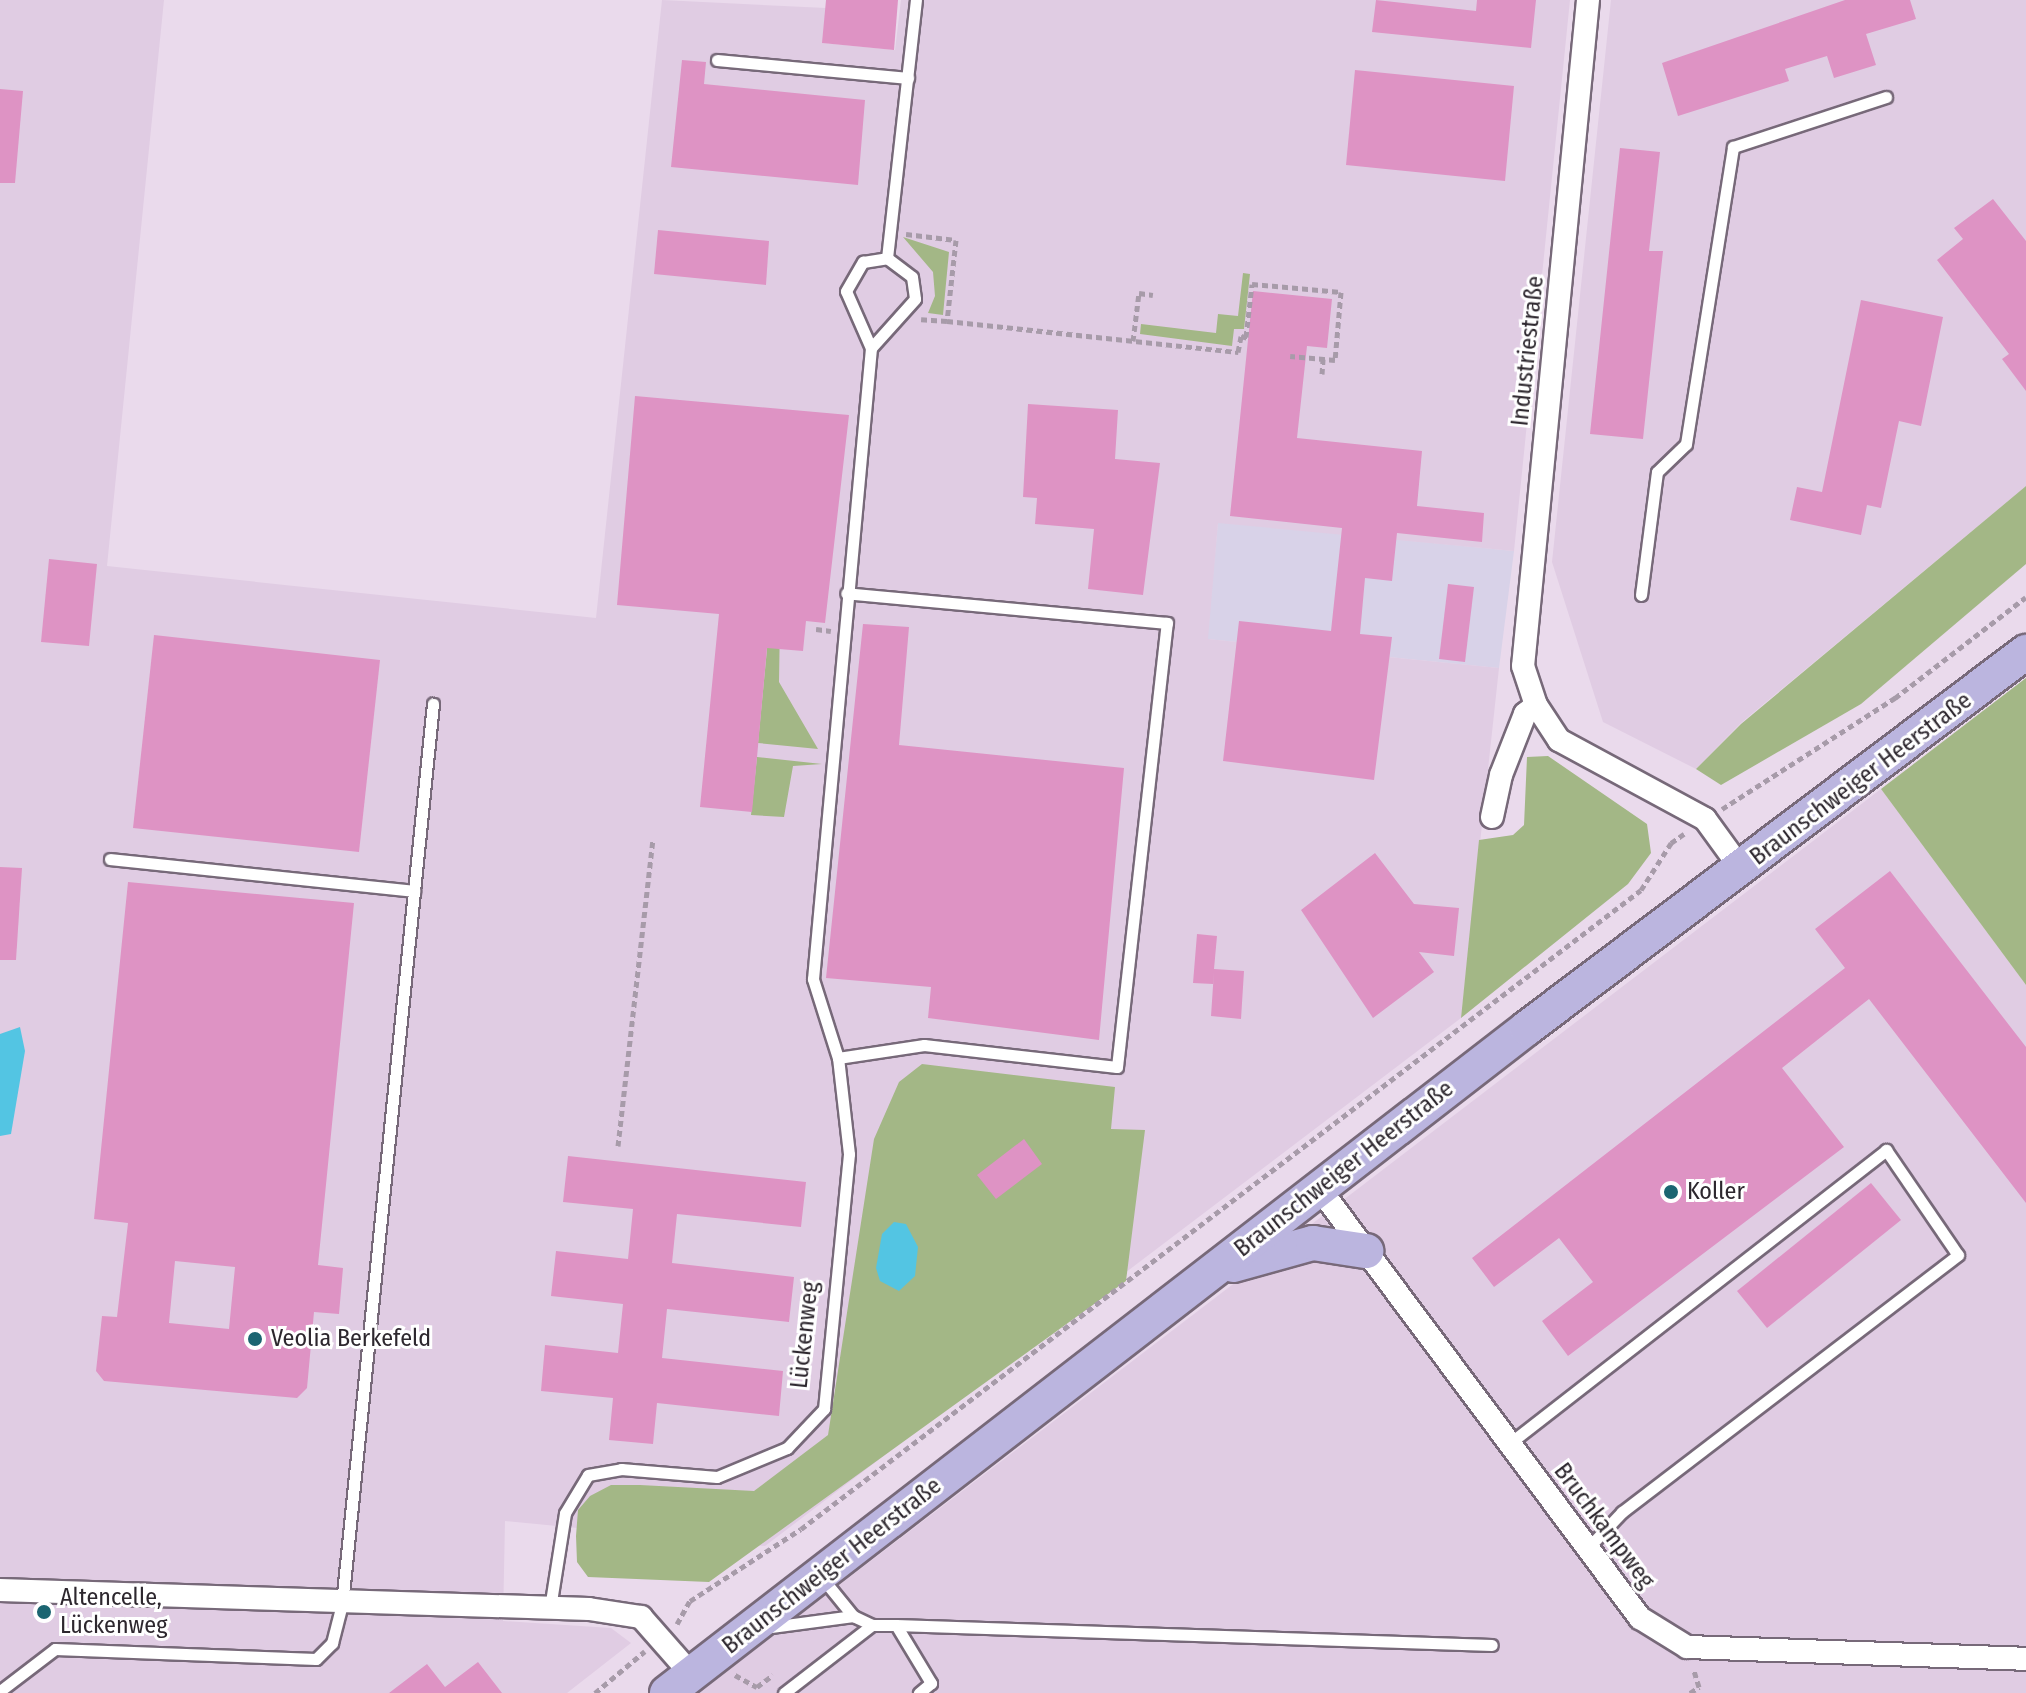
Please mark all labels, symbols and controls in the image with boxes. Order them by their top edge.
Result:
street label: Industriestraße [1506,274,1550,428]
street label: Braunschweiger Heerstraße [1745,686,1977,872]
street label: Braunschweiger Heerstraße [1229,1075,1459,1263]
place label: Koller [1687,1178,1745,1206]
marker: Koller [1662,1183,1680,1201]
street label: Lückenweg [785,1280,825,1390]
place label: Veolia Berkefeld [271,1325,431,1353]
marker: Veolia Berkefeld [246,1330,264,1348]
street label: Bruchkampweg [1547,1458,1661,1594]
street label: Braunschweiger Heerstraße [717,1472,947,1660]
place label: Altencelle, Lückenweg [60,1584,167,1640]
marker: Altencelle, Lückenweg [35,1603,53,1621]

